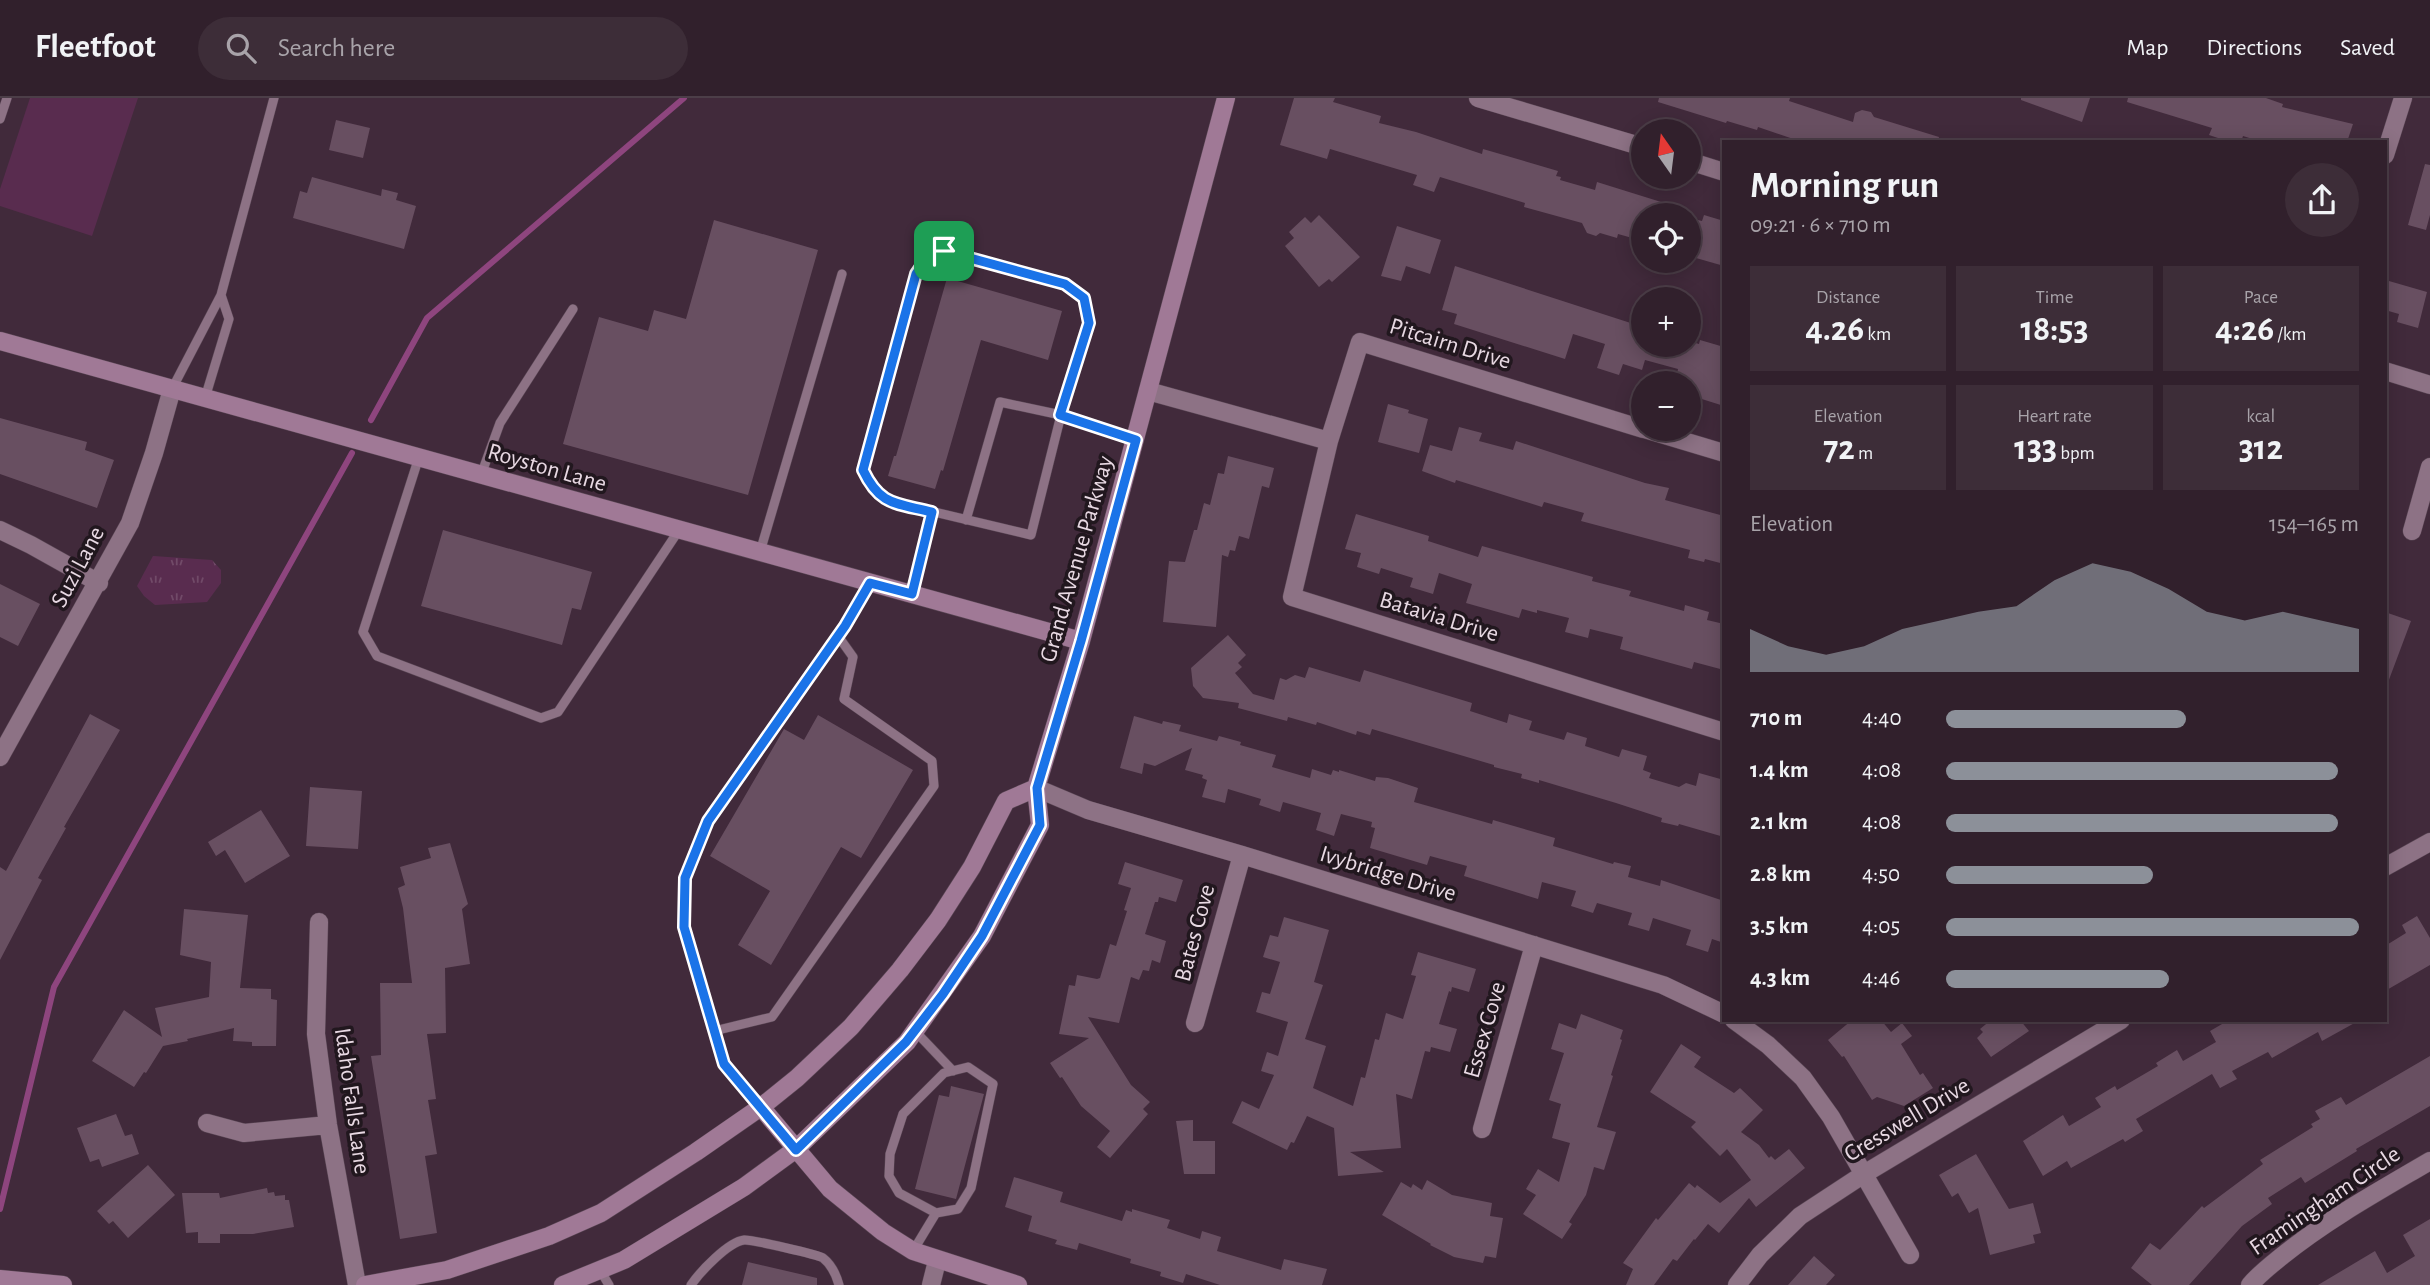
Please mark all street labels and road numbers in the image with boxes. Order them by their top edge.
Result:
street label: Pitcairn Drive [1386,314,1514,374]
street label: Royston Lane [485,440,609,496]
street label: Grand Avenue Parkway [1036,453,1118,665]
street label: Suzi Lane [47,523,109,611]
street label: Batavia Drive [1377,587,1501,647]
street label: Ivybridge Drive [1317,842,1459,906]
street label: Bates Cove [1171,882,1219,984]
street label: Essex Cove [1460,979,1510,1081]
street label: Idaho Falls Lane [330,1026,374,1176]
street label: Cresswell Drive [1840,1073,1974,1167]
street label: Framingham Circle [2245,1142,2405,1260]

